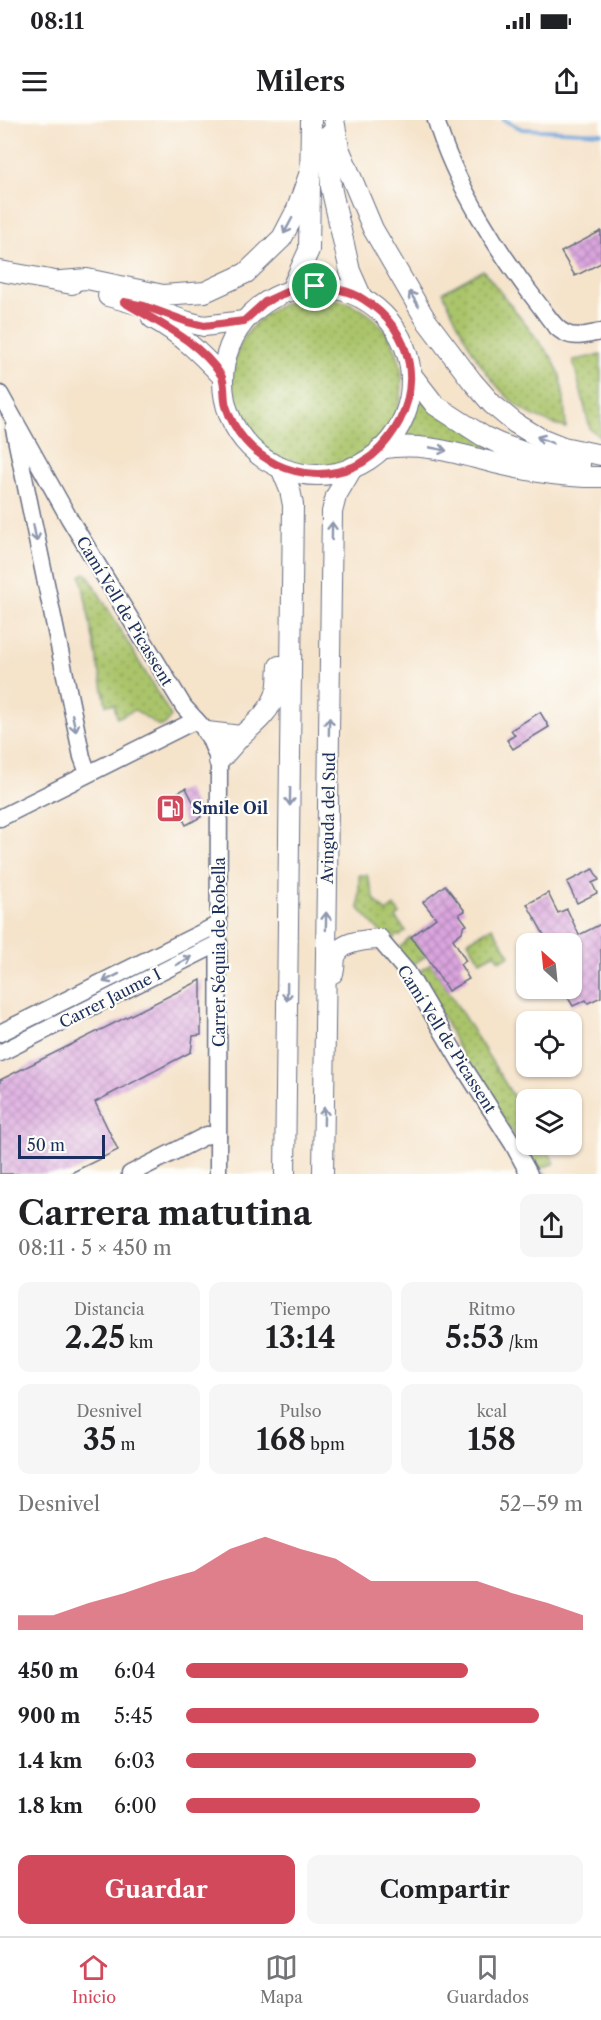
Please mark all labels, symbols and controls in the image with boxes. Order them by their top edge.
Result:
text: 08:11 [30,8,84,35]
icon: menu [18,65,51,98]
text: Milers [256,65,345,98]
icon: share [550,65,583,98]
one-way arrow [282,217,293,235]
pin [289,260,340,311]
icon: arrive [298,269,331,302]
one-way arrow [408,291,420,308]
one-way arrow [536,434,554,445]
one-way arrow [428,444,448,455]
one-way arrow [326,521,338,541]
one-way arrow [30,522,41,542]
street label: Camí Vell de Picassent [72,533,178,690]
one-way arrow [69,714,81,733]
one-way arrow [323,716,335,736]
street label: Avinguda del Sud [317,752,339,885]
one-way arrow [284,787,296,807]
fuel station icon: Smile Oil [155,792,187,824]
place label: Smile Oil [192,798,269,818]
street label: Carrer Séquia de Robella [209,856,229,1047]
one-way arrow [321,911,332,931]
north arrow [516,933,582,999]
map controls [516,933,582,1155]
one-way arrow [174,955,192,966]
street label: Camí Vell de Picassent [393,961,501,1117]
street label: Carrer Jaume I [56,964,164,1032]
one-way arrow [102,973,120,985]
one-way arrow [281,982,293,1002]
button: locate [516,1011,582,1077]
button: layers [516,1089,582,1155]
one-way arrow [318,1106,330,1126]
scale bar [18,1132,105,1160]
text: 50 m [27,1135,65,1155]
text: Carrera matutina [18,1193,312,1234]
button: share [520,1194,583,1257]
text: 08:11 · 5 × 450 m [18,1236,172,1260]
text: Distancia [74,1299,144,1319]
text: Tiempo [270,1299,331,1319]
text: Ritmo [468,1299,515,1319]
text: 2.25 [65,1319,125,1356]
text: 13:14 [265,1319,336,1356]
text: 5:53 [445,1319,504,1356]
text: km [125,1332,154,1352]
text: /km [504,1332,538,1352]
text: Desnivel [76,1401,142,1421]
text: Pulso [280,1401,321,1421]
text: kcal [477,1401,507,1421]
text: 35 [83,1421,116,1458]
text: 168 [256,1421,306,1458]
text: 158 [468,1421,516,1458]
text: m [116,1434,136,1454]
text: bpm [306,1434,345,1454]
text: Desnivel [18,1492,100,1516]
text: 52–59 m [499,1492,583,1516]
text: 450 m [18,1659,79,1683]
text: 6:04 [114,1659,156,1683]
text: 900 m [18,1704,80,1728]
text: 5:45 [114,1704,153,1728]
text: 1.4 km [18,1749,83,1773]
text: 6:03 [114,1749,155,1773]
text: 1.8 km [18,1794,83,1818]
text: 6:00 [114,1794,157,1818]
button: Guardar [18,1855,295,1924]
button: Compartir [307,1855,583,1924]
tab: Inicio [72,1951,116,2007]
tab: Mapa [260,1951,303,2007]
tab: Guardados [447,1951,529,2007]

